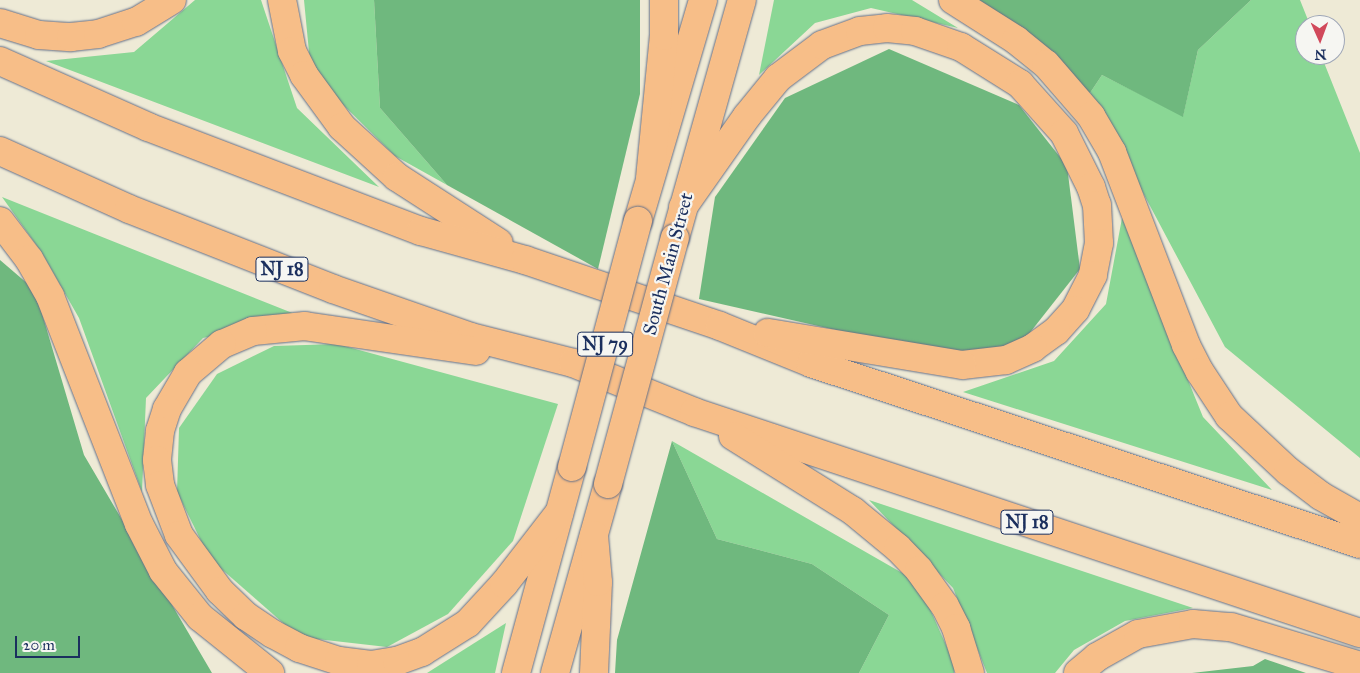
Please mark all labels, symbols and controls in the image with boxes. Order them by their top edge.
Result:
north arrow [1295,15,1345,65]
text: N [1314,46,1327,63]
street label: South Main Street [638,190,698,338]
road number: NJ 18 [254,253,310,284]
road number: NJ 79 [576,328,634,359]
road number: NJ 18 [1000,507,1054,538]
scale bar [18,626,82,658]
text: 20 m [23,636,55,654]

